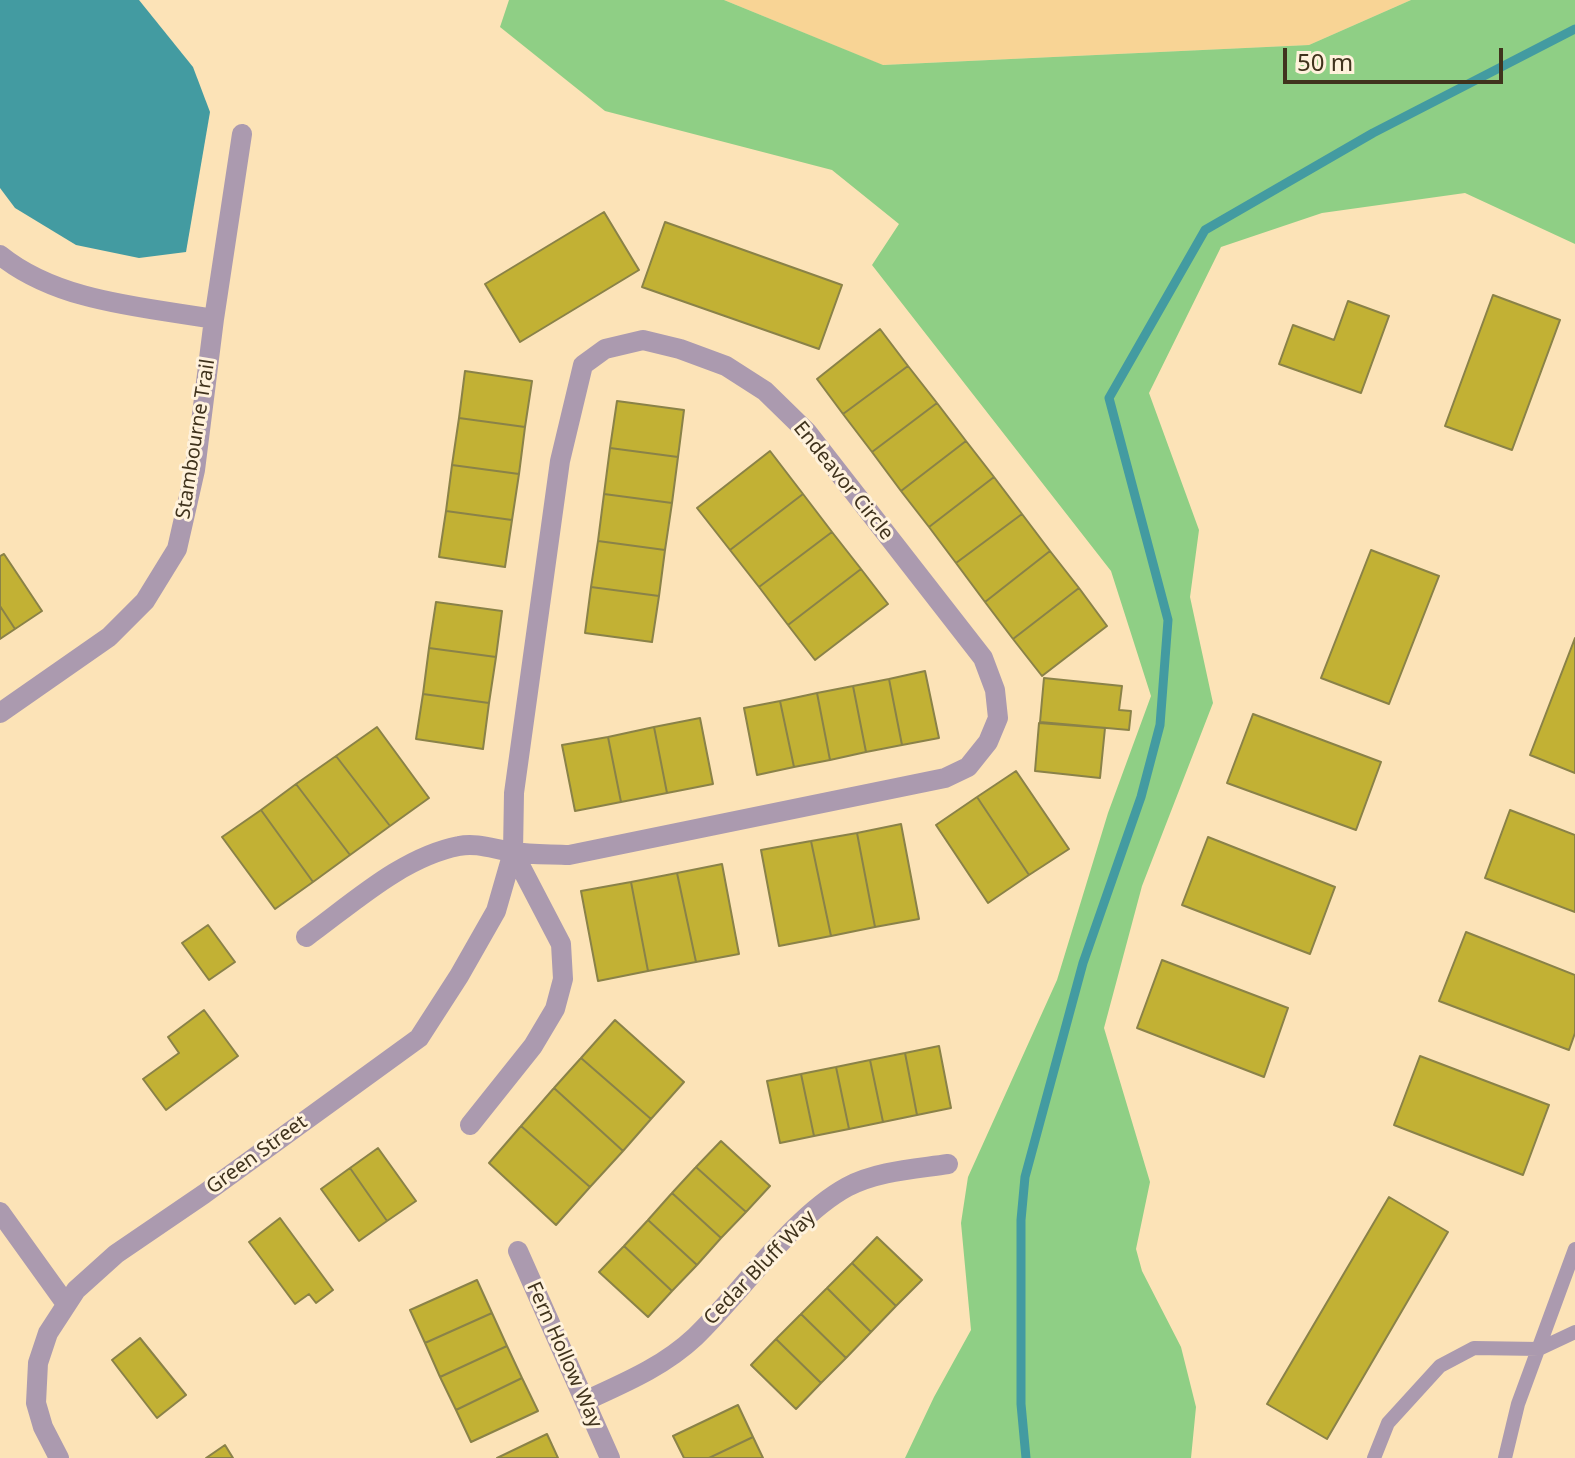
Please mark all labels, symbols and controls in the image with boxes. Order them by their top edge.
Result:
scale bar [1287,32,1507,82]
text: 50 m [1297,45,1353,78]
street label: Stambourne Trail [172,357,220,521]
street label: Endeavor Circle [788,417,898,545]
street label: Green Street [202,1111,312,1199]
street label: Cedar Bluff Way [699,1206,821,1330]
street label: Fern Hollow Way [521,1278,607,1432]

